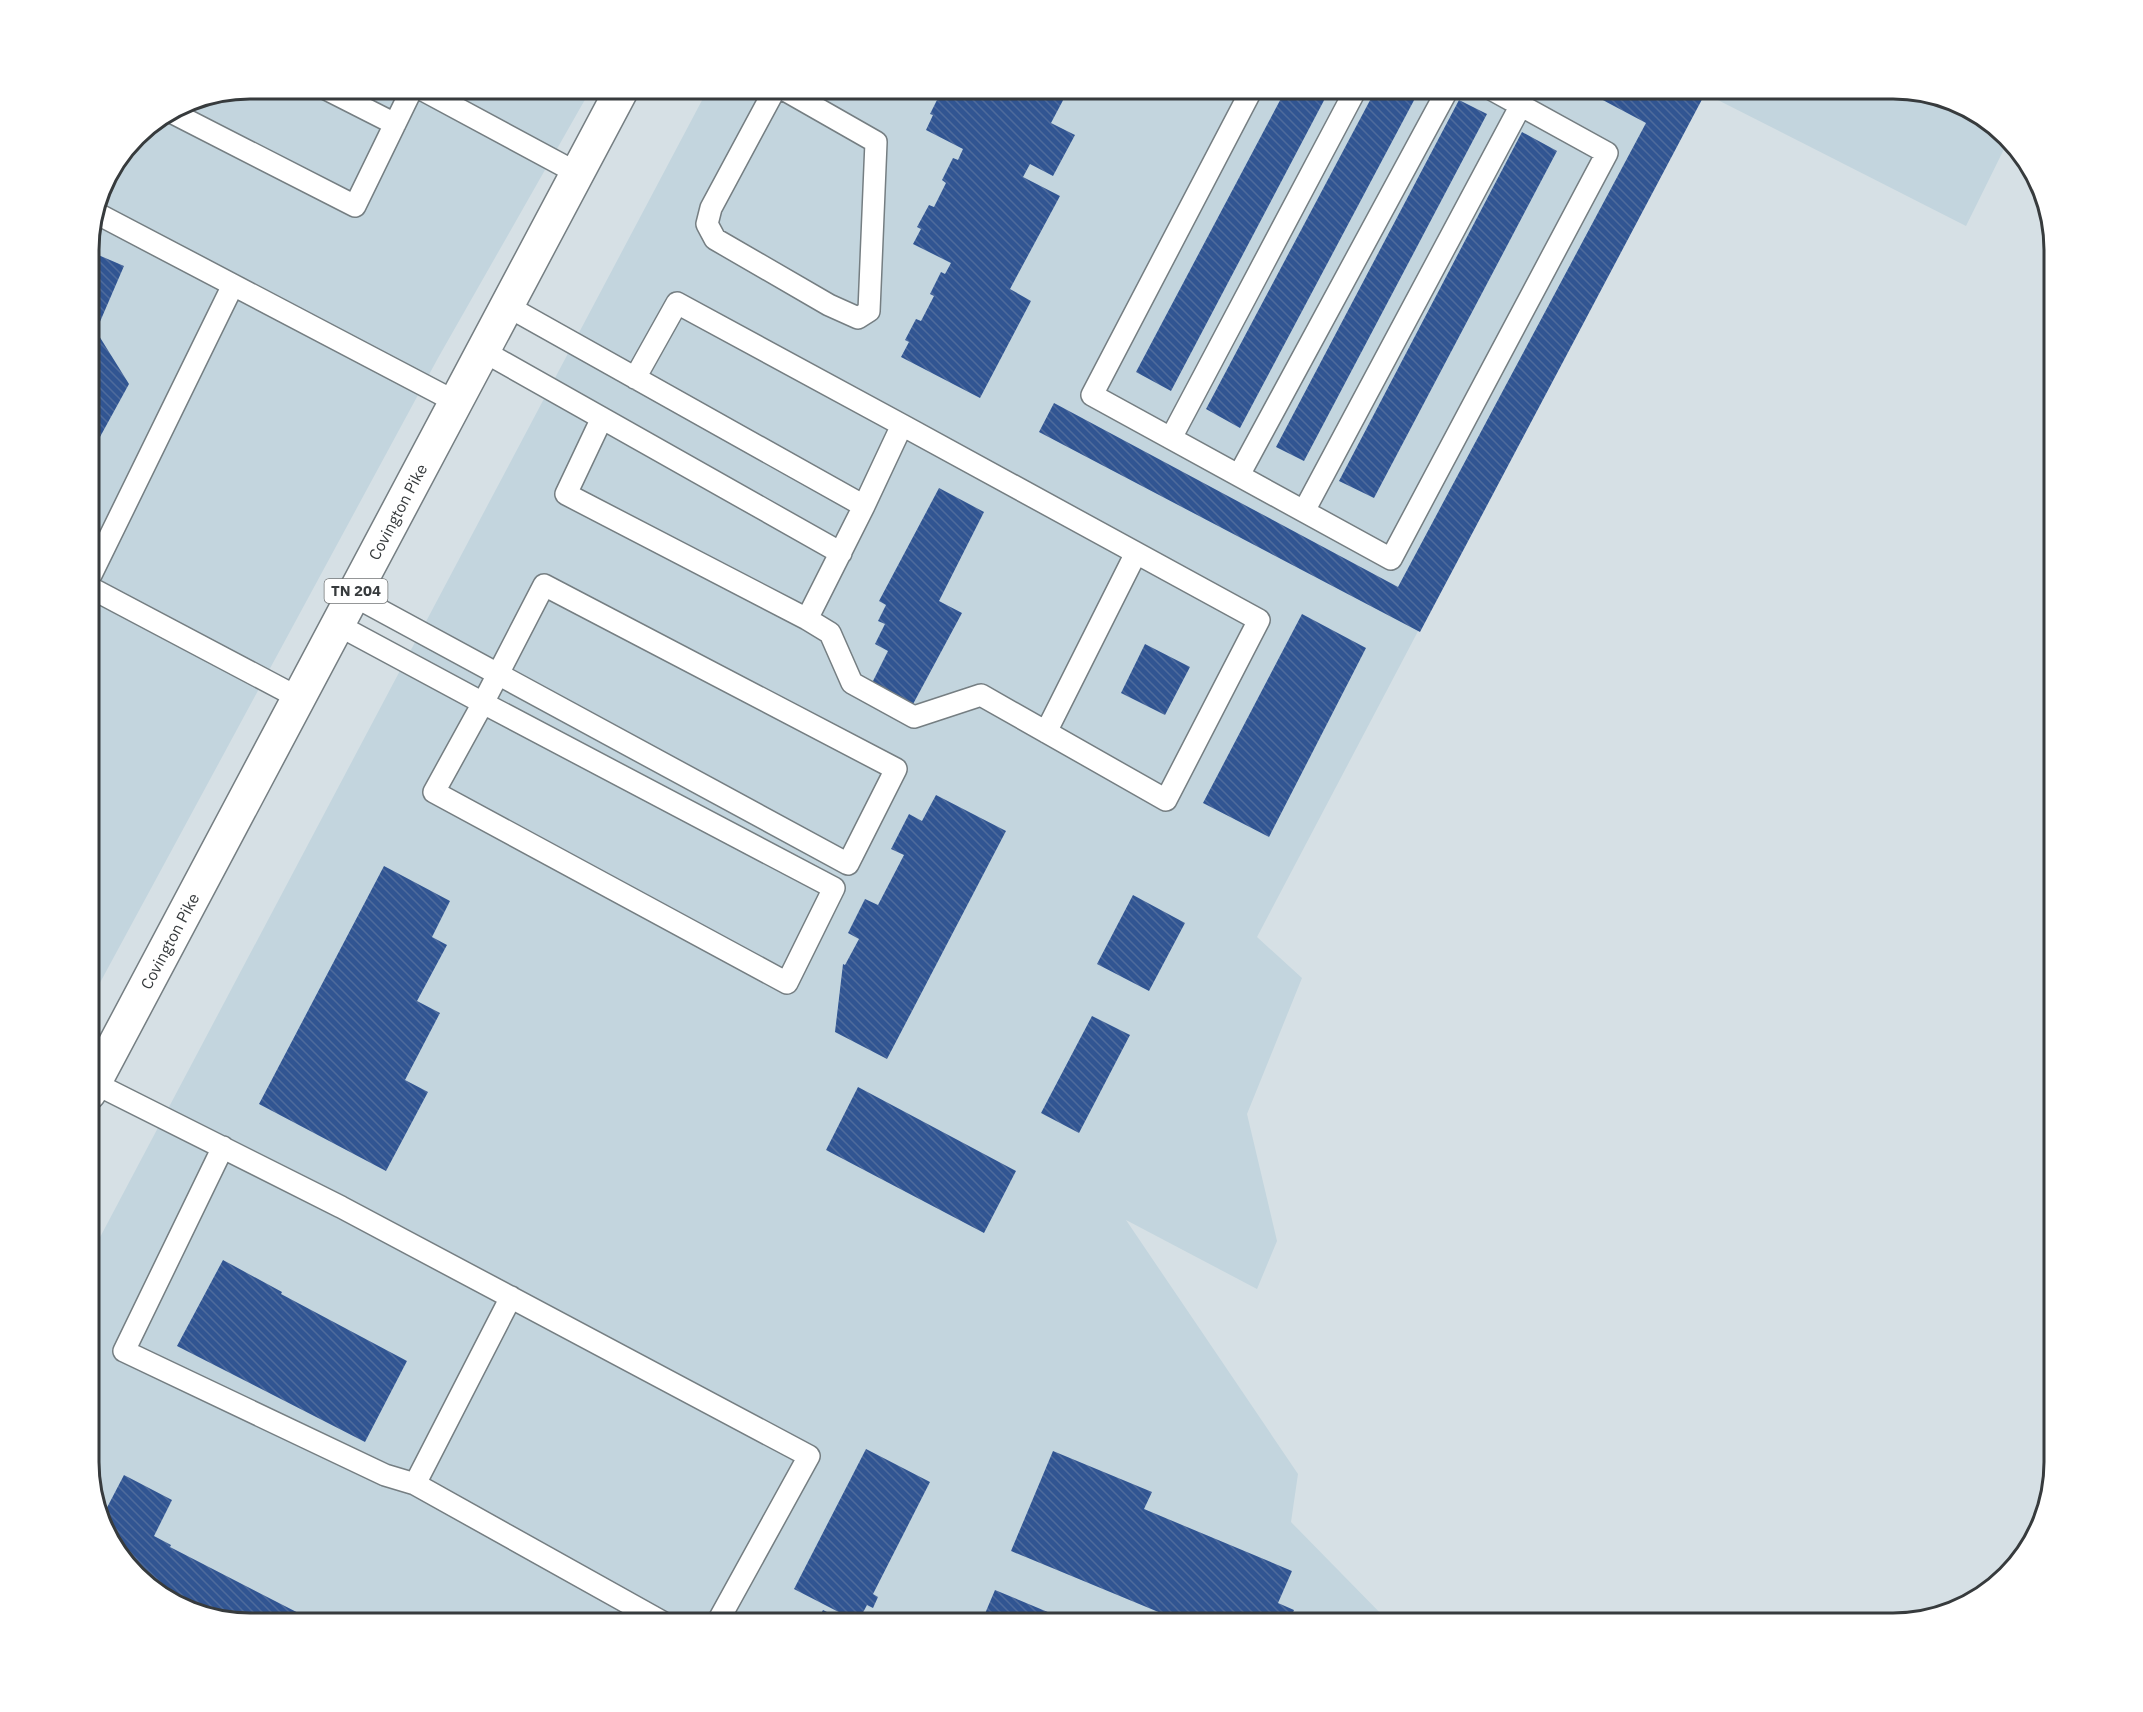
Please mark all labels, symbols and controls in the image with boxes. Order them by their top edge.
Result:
street label: Covington Pike [364,460,431,563]
road number: TN 204 [324,579,388,603]
street label: Covington Pike [136,889,204,993]

